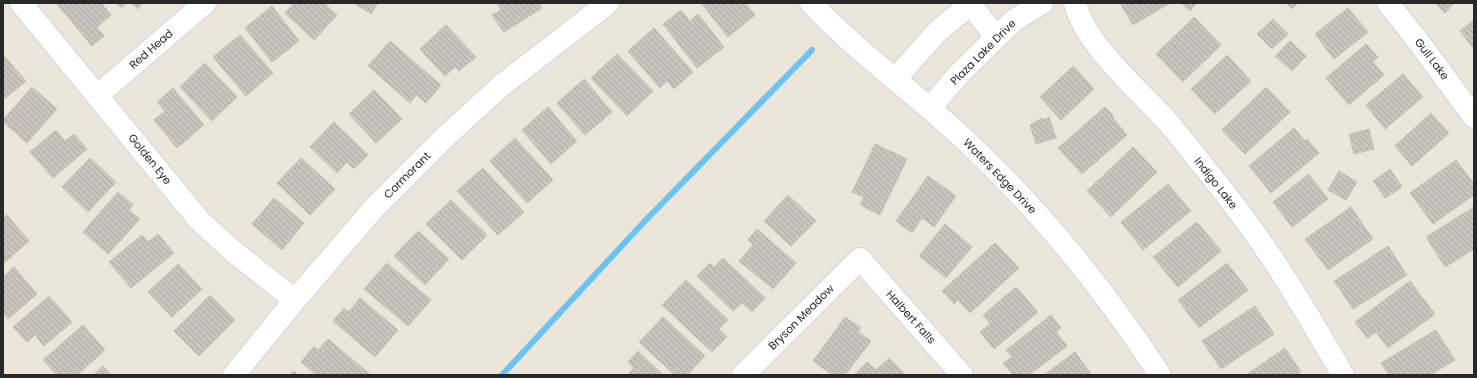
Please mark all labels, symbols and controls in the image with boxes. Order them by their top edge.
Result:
street label: Plaza Lake Drive [947,15,1020,88]
street label: Red Head [126,26,176,72]
street label: Gull Lake [1411,35,1453,83]
street label: Golden Eye [125,130,176,188]
street label: Waters Edge Drive [960,135,1040,218]
street label: Cormorant [380,148,434,202]
street label: Indigo Lake [1191,154,1241,212]
street label: Bryson Meadow [765,281,837,353]
street label: Halbert Falls [883,287,940,348]

